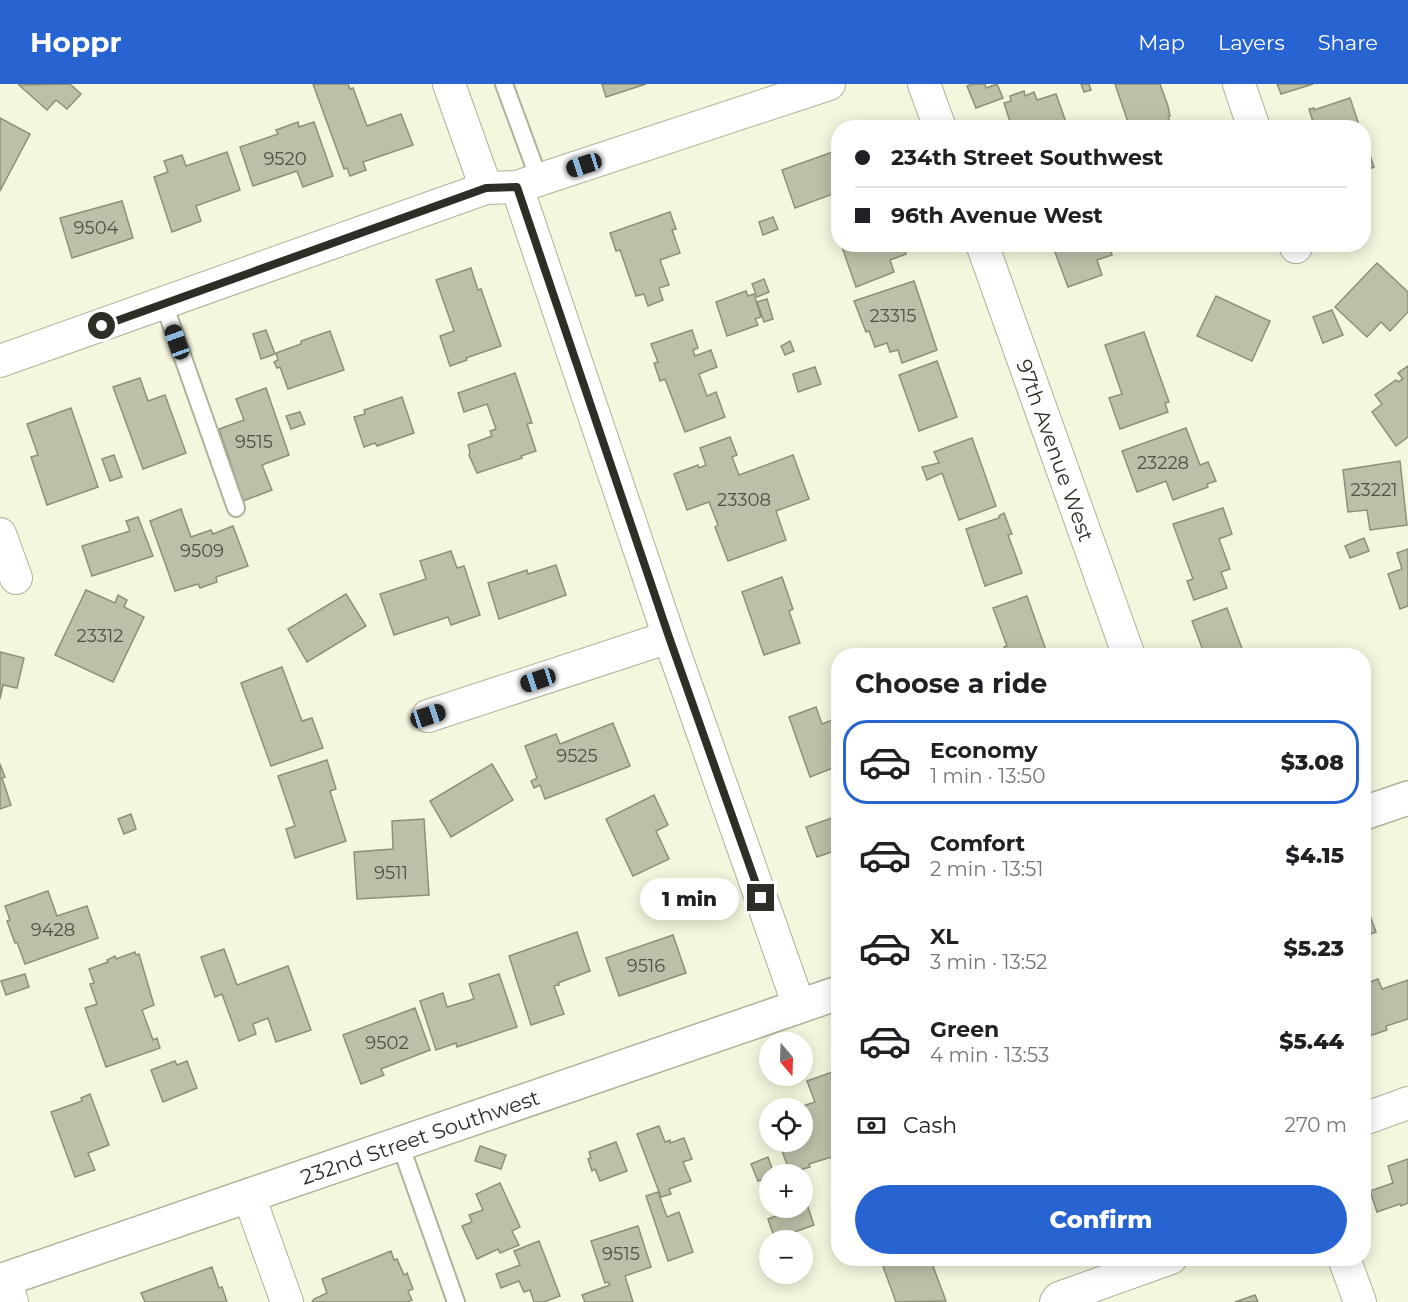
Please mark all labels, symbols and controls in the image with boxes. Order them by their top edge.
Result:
text: Hoppr [30,25,122,59]
text: Map [1138,30,1185,55]
text: Layers [1218,30,1285,55]
text: Share [1318,30,1378,55]
text: 234th Street Southwest [891,144,1163,171]
house number: 9520 [263,148,307,170]
car [564,151,604,179]
text: 96th Avenue West [891,202,1103,229]
house number: 9504 [74,217,119,239]
house number: 23315 [869,305,917,327]
route start [88,312,115,339]
car [162,322,192,362]
street label: 97th Avenue West [1012,356,1100,545]
house number: 9515 [235,431,273,453]
house number: 23228 [1137,452,1189,474]
house number: 23221 [1350,479,1398,501]
house number: 23308 [717,489,771,511]
house number: 9509 [180,540,224,562]
house number: 23312 [76,625,124,647]
car [518,666,558,694]
text: Choose a ride [855,667,1047,700]
car [408,702,448,730]
icon: car [858,735,912,789]
text: Economy [930,737,1038,764]
house number: 9525 [556,745,598,767]
text: $3.08 [1281,749,1344,776]
text: 1 min · 13:50 [930,764,1045,788]
icon: car [858,828,912,882]
text: Comfort [930,830,1025,857]
text: $4.15 [1286,842,1344,869]
text: 2 min · 13:51 [930,857,1044,881]
house number: 9511 [374,862,408,884]
callout: 1 min [641,877,740,919]
route end [747,884,774,911]
text: 1 min [662,887,717,911]
house number: 9428 [31,919,75,941]
icon: car [858,921,912,975]
text: XL [930,923,959,950]
text: $5.23 [1284,935,1344,962]
text: 3 min · 13:52 [930,950,1047,974]
house number: 9516 [627,955,665,977]
icon: car [858,1014,912,1068]
text: Green [930,1016,999,1043]
text: $5.44 [1279,1028,1344,1055]
house number: 9502 [365,1032,409,1054]
north arrow [759,1032,813,1086]
map controls [759,1032,813,1284]
text: 4 min · 13:53 [930,1043,1049,1067]
street label: 232nd Street Southwest [297,1084,543,1189]
button: locate [759,1098,813,1152]
icon: cash [855,1109,888,1142]
text: Cash [903,1112,957,1139]
text: 270 m [1285,1113,1347,1137]
button: + [759,1164,813,1218]
button: Confirm [855,1185,1347,1254]
button: − [759,1230,813,1284]
house number: 9515 [602,1243,640,1265]

